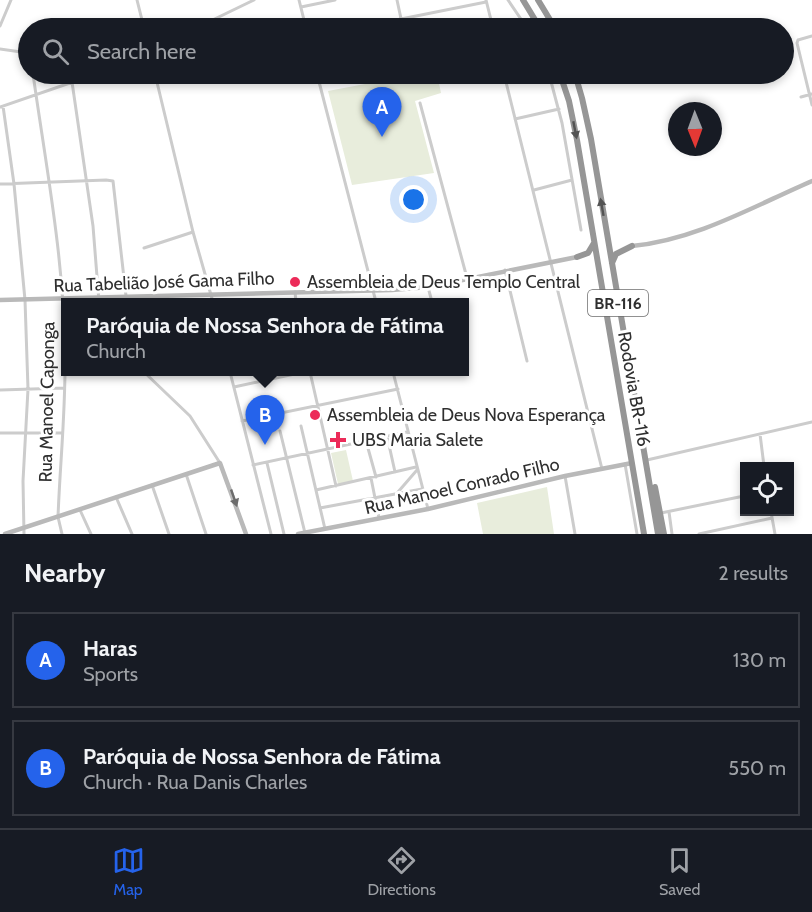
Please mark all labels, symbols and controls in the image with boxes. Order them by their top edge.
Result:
search box [18,18,794,84]
icon: search [39,35,72,68]
text: Search here [87,38,196,65]
pin: A [362,88,401,137]
north arrow [668,102,722,156]
one-way arrow [571,121,580,140]
your location [399,185,428,214]
one-way arrow [597,198,606,217]
street label: Rua Tabelião José Gama Filho [53,267,275,297]
place label: Assembleia de Deus Templo Central [307,271,581,293]
marker: Assembleia de Deus Templo Central [288,275,302,289]
road number: BR-116 [588,290,648,316]
popup [61,298,469,376]
text: Paróquia de Nossa Senhora de Fátima [86,312,444,339]
street label: Rua Manoel Caponga [35,321,59,483]
street label: Rodovia BR-116 [613,330,655,448]
text: Church [86,339,146,363]
pin: B [246,396,284,445]
place label: Assembleia de Deus Nova Esperança [327,404,606,426]
marker: Assembleia de Deus Nova Esperança [308,408,322,422]
place label: UBS Maria Salete [352,429,483,451]
marker: UBS Maria Salete [329,431,347,449]
street label: Rua Manoel Conrado Filho [362,453,562,519]
map controls [740,462,794,516]
button: locate [740,462,794,516]
one-way arrow [229,489,239,507]
text: Nearby [24,557,105,589]
text: 2 results [718,561,788,585]
text: Haras [83,635,137,662]
text: A [39,648,52,672]
text: 130 m [733,648,786,672]
text: Sports [83,662,138,686]
text: Paróquia de Nossa Senhora de Fátima [83,743,441,770]
text: B [39,756,52,780]
text: 550 m [728,756,786,780]
text: Church · Rua Danis Charles [83,770,307,794]
tab: Map [112,844,145,899]
tab: Directions [368,844,436,899]
tab: Saved [659,844,700,899]

